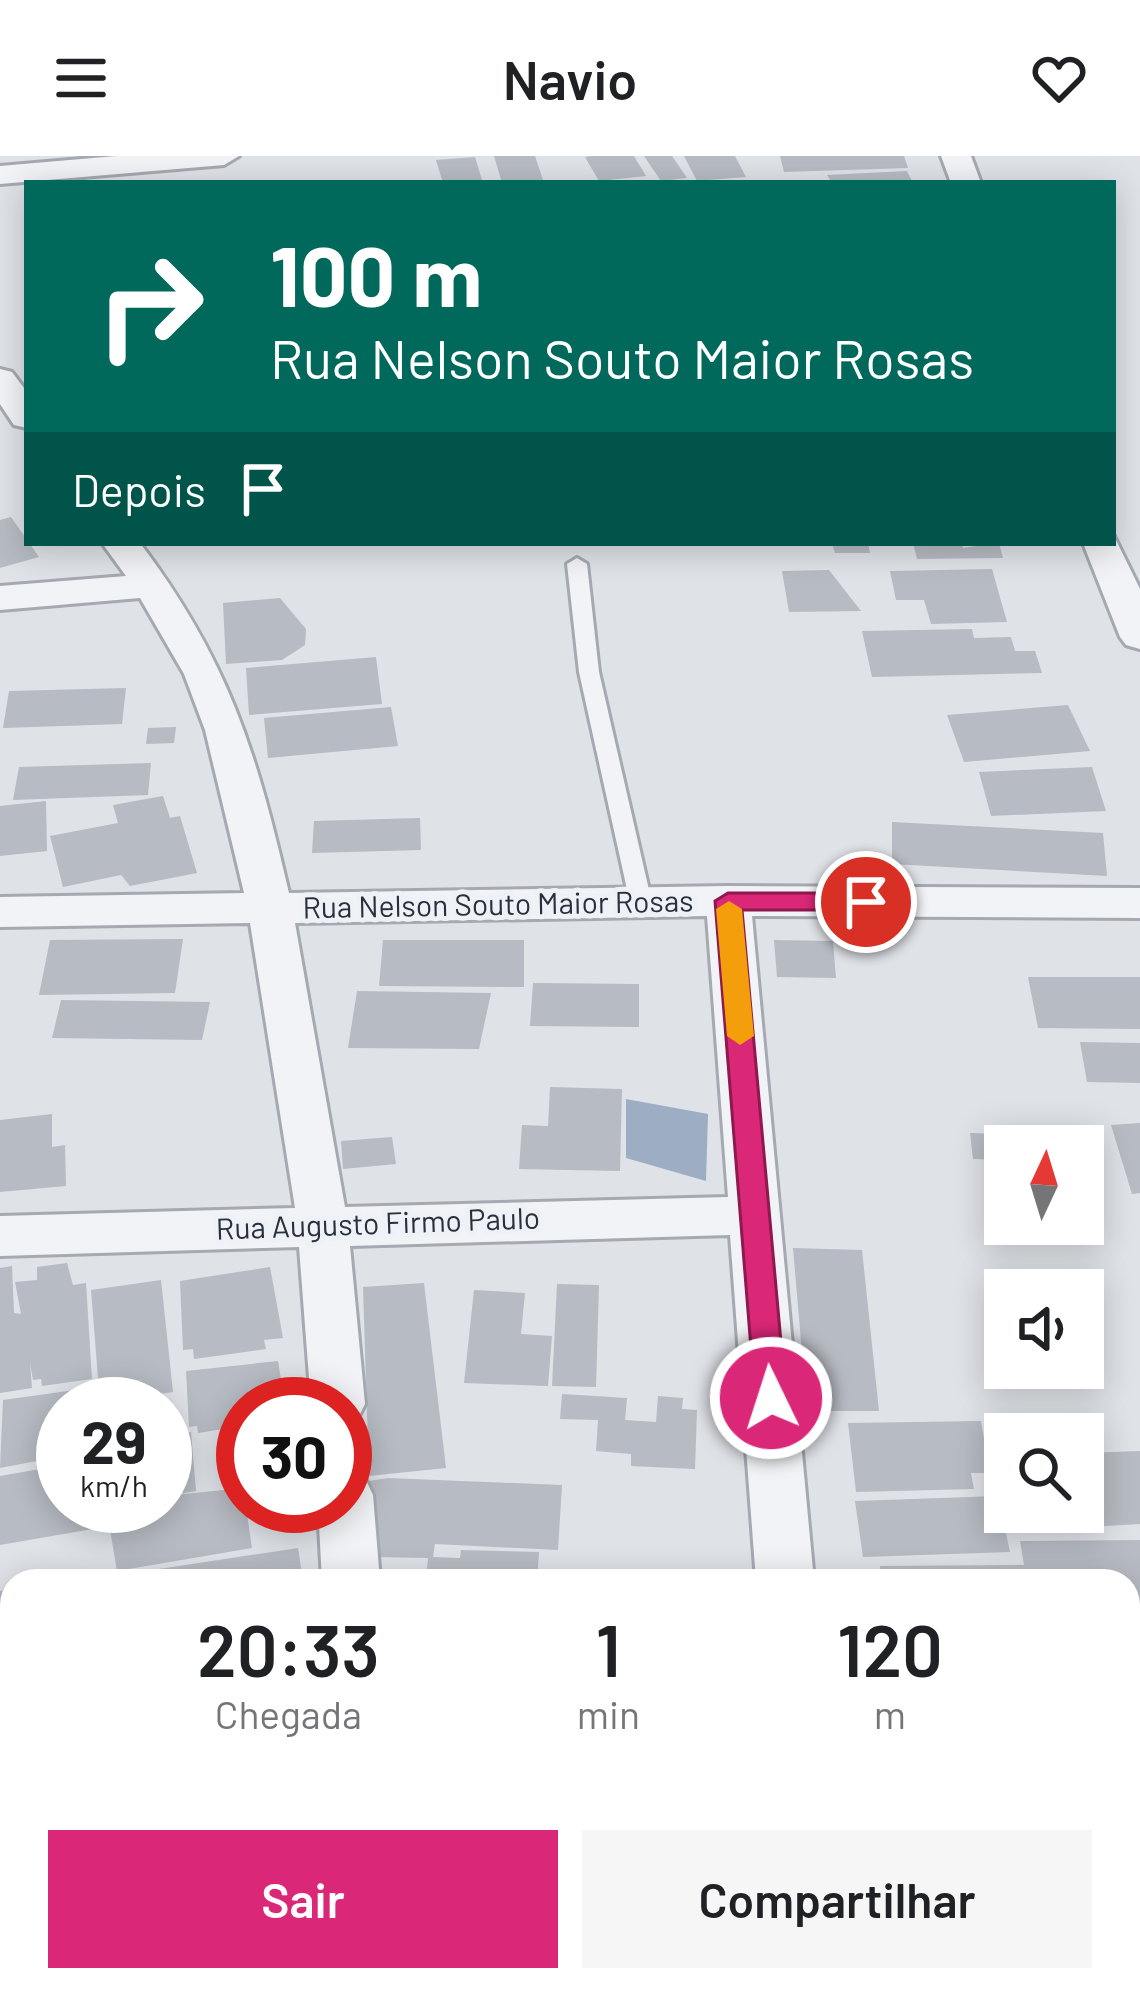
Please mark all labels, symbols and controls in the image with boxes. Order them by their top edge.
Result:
icon: menu [48,45,114,111]
icon: heart [1026,45,1092,111]
text: Navio [503,46,637,111]
text: 100 m [270,223,482,324]
icon: right [72,228,228,384]
text: Rua Nelson Souto Maior Rosas [270,325,974,390]
icon: arrive [230,456,296,522]
text: Depois [72,462,206,516]
pin [815,851,917,953]
icon: arrive [833,869,899,935]
street label: Rua Nelson Souto Maior Rosas [302,882,694,924]
north arrow [984,1125,1104,1245]
map controls [984,1125,1104,1533]
street label: Rua Augusto Firmo Paulo [215,1198,541,1246]
button: sound [984,1269,1104,1389]
position arrow [708,1335,834,1461]
speed limit sign: 30 [216,1377,372,1533]
text: 29 [81,1404,147,1476]
button: search [984,1413,1104,1533]
text: km/h [80,1467,148,1503]
text: 20:33 [197,1605,380,1691]
text: 1 [596,1605,621,1691]
text: 120 [837,1605,943,1691]
text: Chegada [215,1690,362,1737]
text: min [577,1690,640,1737]
text: m [874,1690,906,1737]
button: Sair [48,1830,558,1968]
button: Compartilhar [582,1830,1092,1968]

